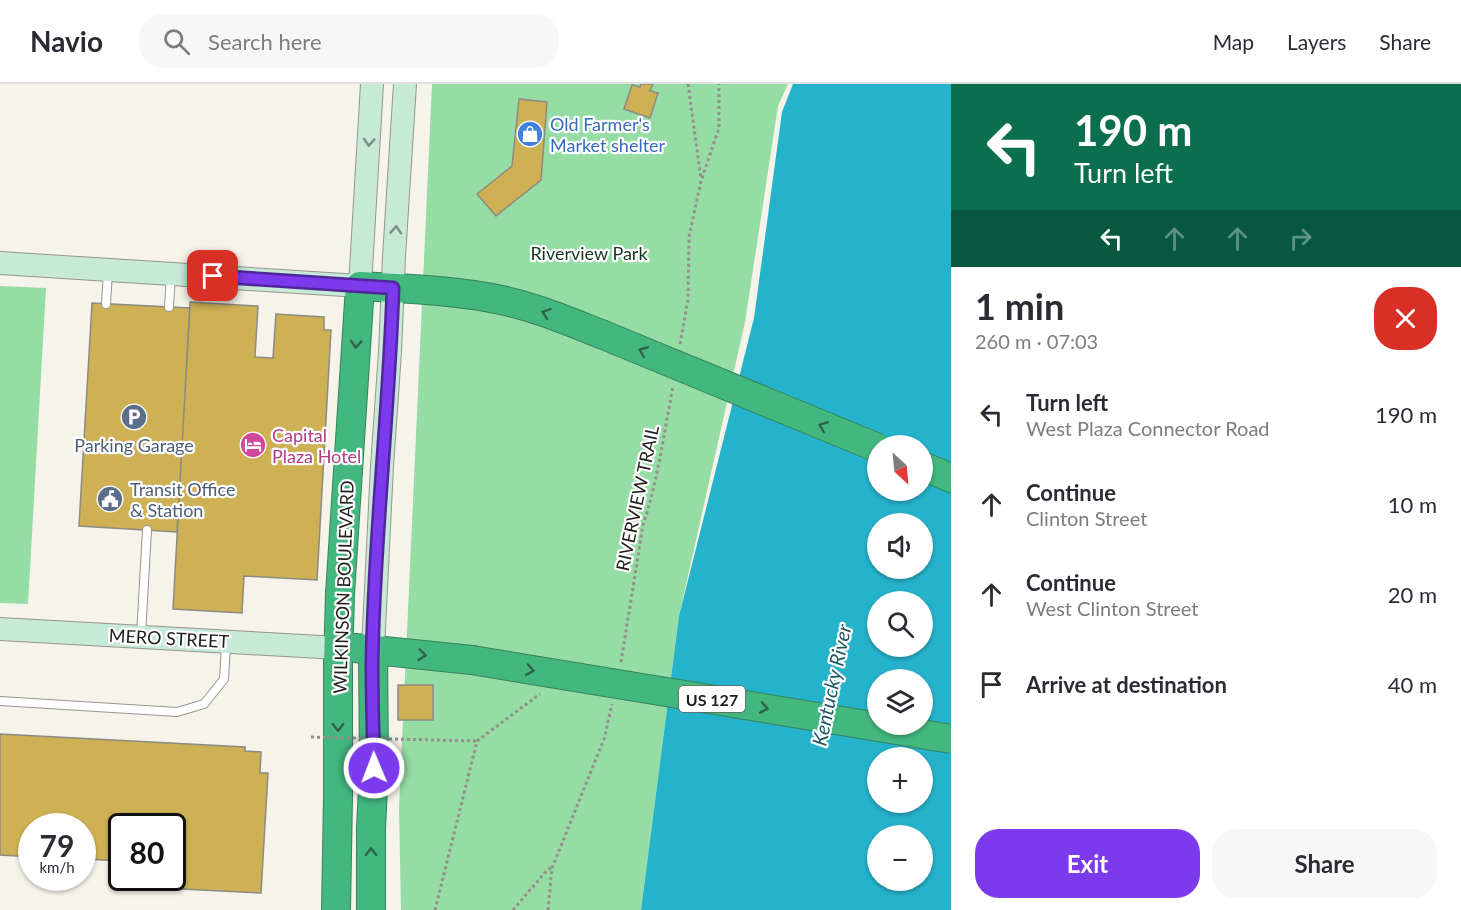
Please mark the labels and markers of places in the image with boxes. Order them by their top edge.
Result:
place label: Old Farmer's Market shelter [550,113,666,156]
shop icon: Old Farmer's Market shelter [515,119,545,149]
pin [187,250,238,301]
parking icon: Parking Garage [119,402,149,432]
place label: Capital Plaza Hotel [272,424,361,467]
hotel icon: Capital Plaza Hotel [238,430,268,460]
place label: Parking Garage [74,434,194,456]
place label: Transit Office & Station [130,478,235,521]
public building icon: Transit Office & Station [95,484,125,514]

